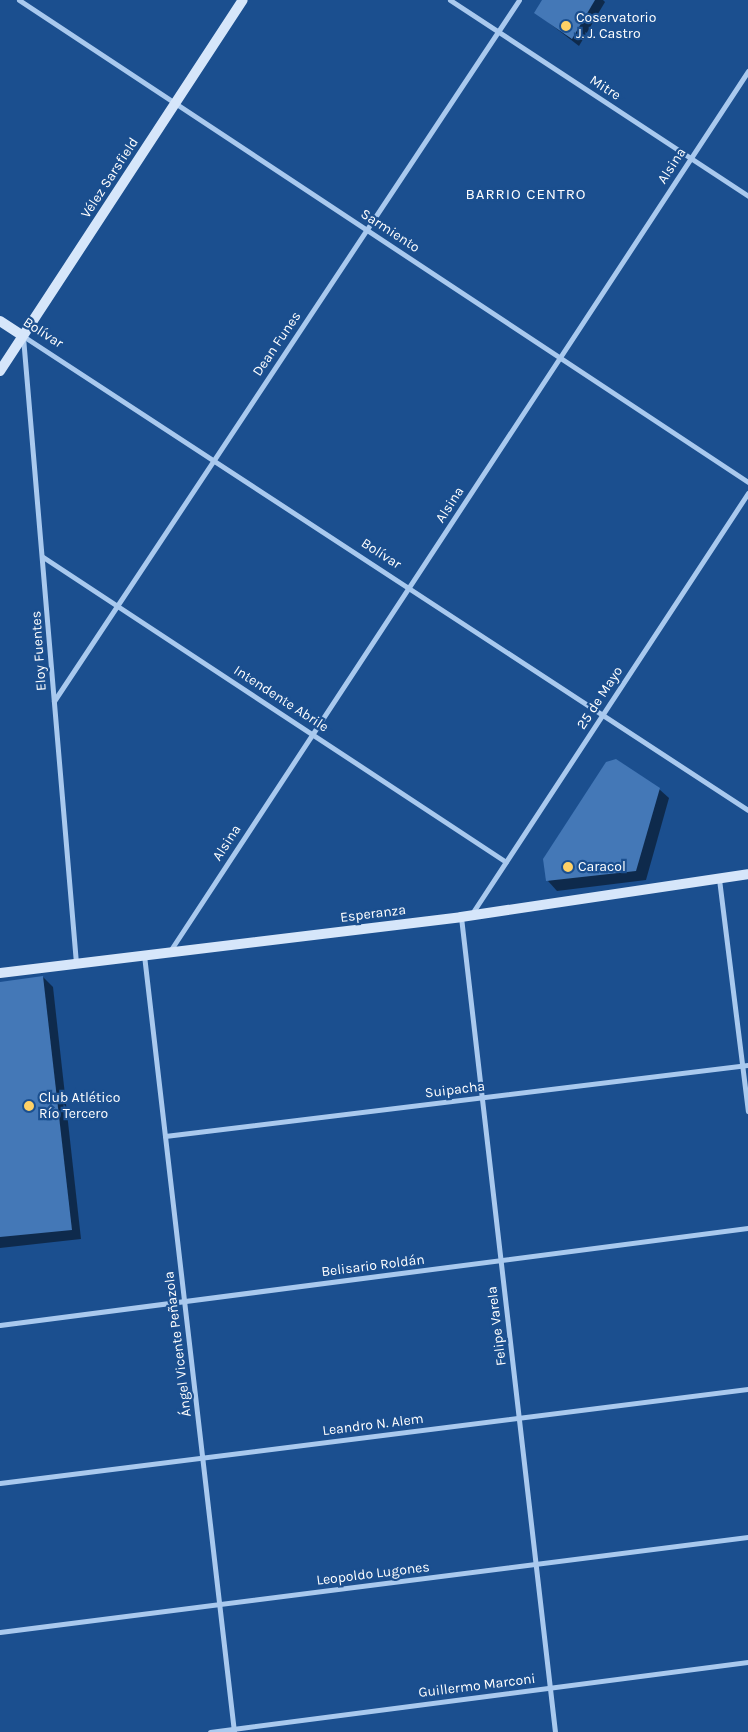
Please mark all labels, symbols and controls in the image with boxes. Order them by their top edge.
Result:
place label: Coservatorio J. J. Castro [576,10,656,42]
marker: Coservatorio J. J. Castro [560,20,572,32]
street label: Mitre [586,72,624,104]
street label: Vélez Sarsfield [78,135,142,221]
street label: Alsina [654,145,690,187]
district label: BARRIO CENTRO [464,186,588,204]
street label: Sarmiento [357,206,423,256]
street label: Dean Funes [249,308,305,380]
street label: Bolívar [20,314,66,352]
street label: Alsina [432,484,468,526]
street label: Bolívar [358,535,404,573]
street label: Eloy Fuentes [28,610,50,692]
street label: Intendente Abrile [230,662,332,736]
street label: 25 de Mayo [573,663,627,733]
street label: Alsina [209,822,245,864]
place label: Caracol [578,859,626,875]
marker: Caracol [562,861,574,873]
street label: Esperanza [339,902,407,926]
street label: Suipacha [424,1078,486,1102]
place label: Club Atlético Río Tercero [39,1090,120,1122]
marker: Club Atlético Río Tercero [23,1100,35,1112]
street label: Belisario Roldán [320,1251,426,1281]
street label: Ángel Vicente Peñazola [161,1270,195,1418]
street label: Felipe Varela [484,1285,510,1367]
street label: Leandro N. Alem [321,1410,425,1440]
street label: Leopoldo Lugones [315,1559,431,1589]
street label: Guillermo Marconi [417,1670,537,1702]

